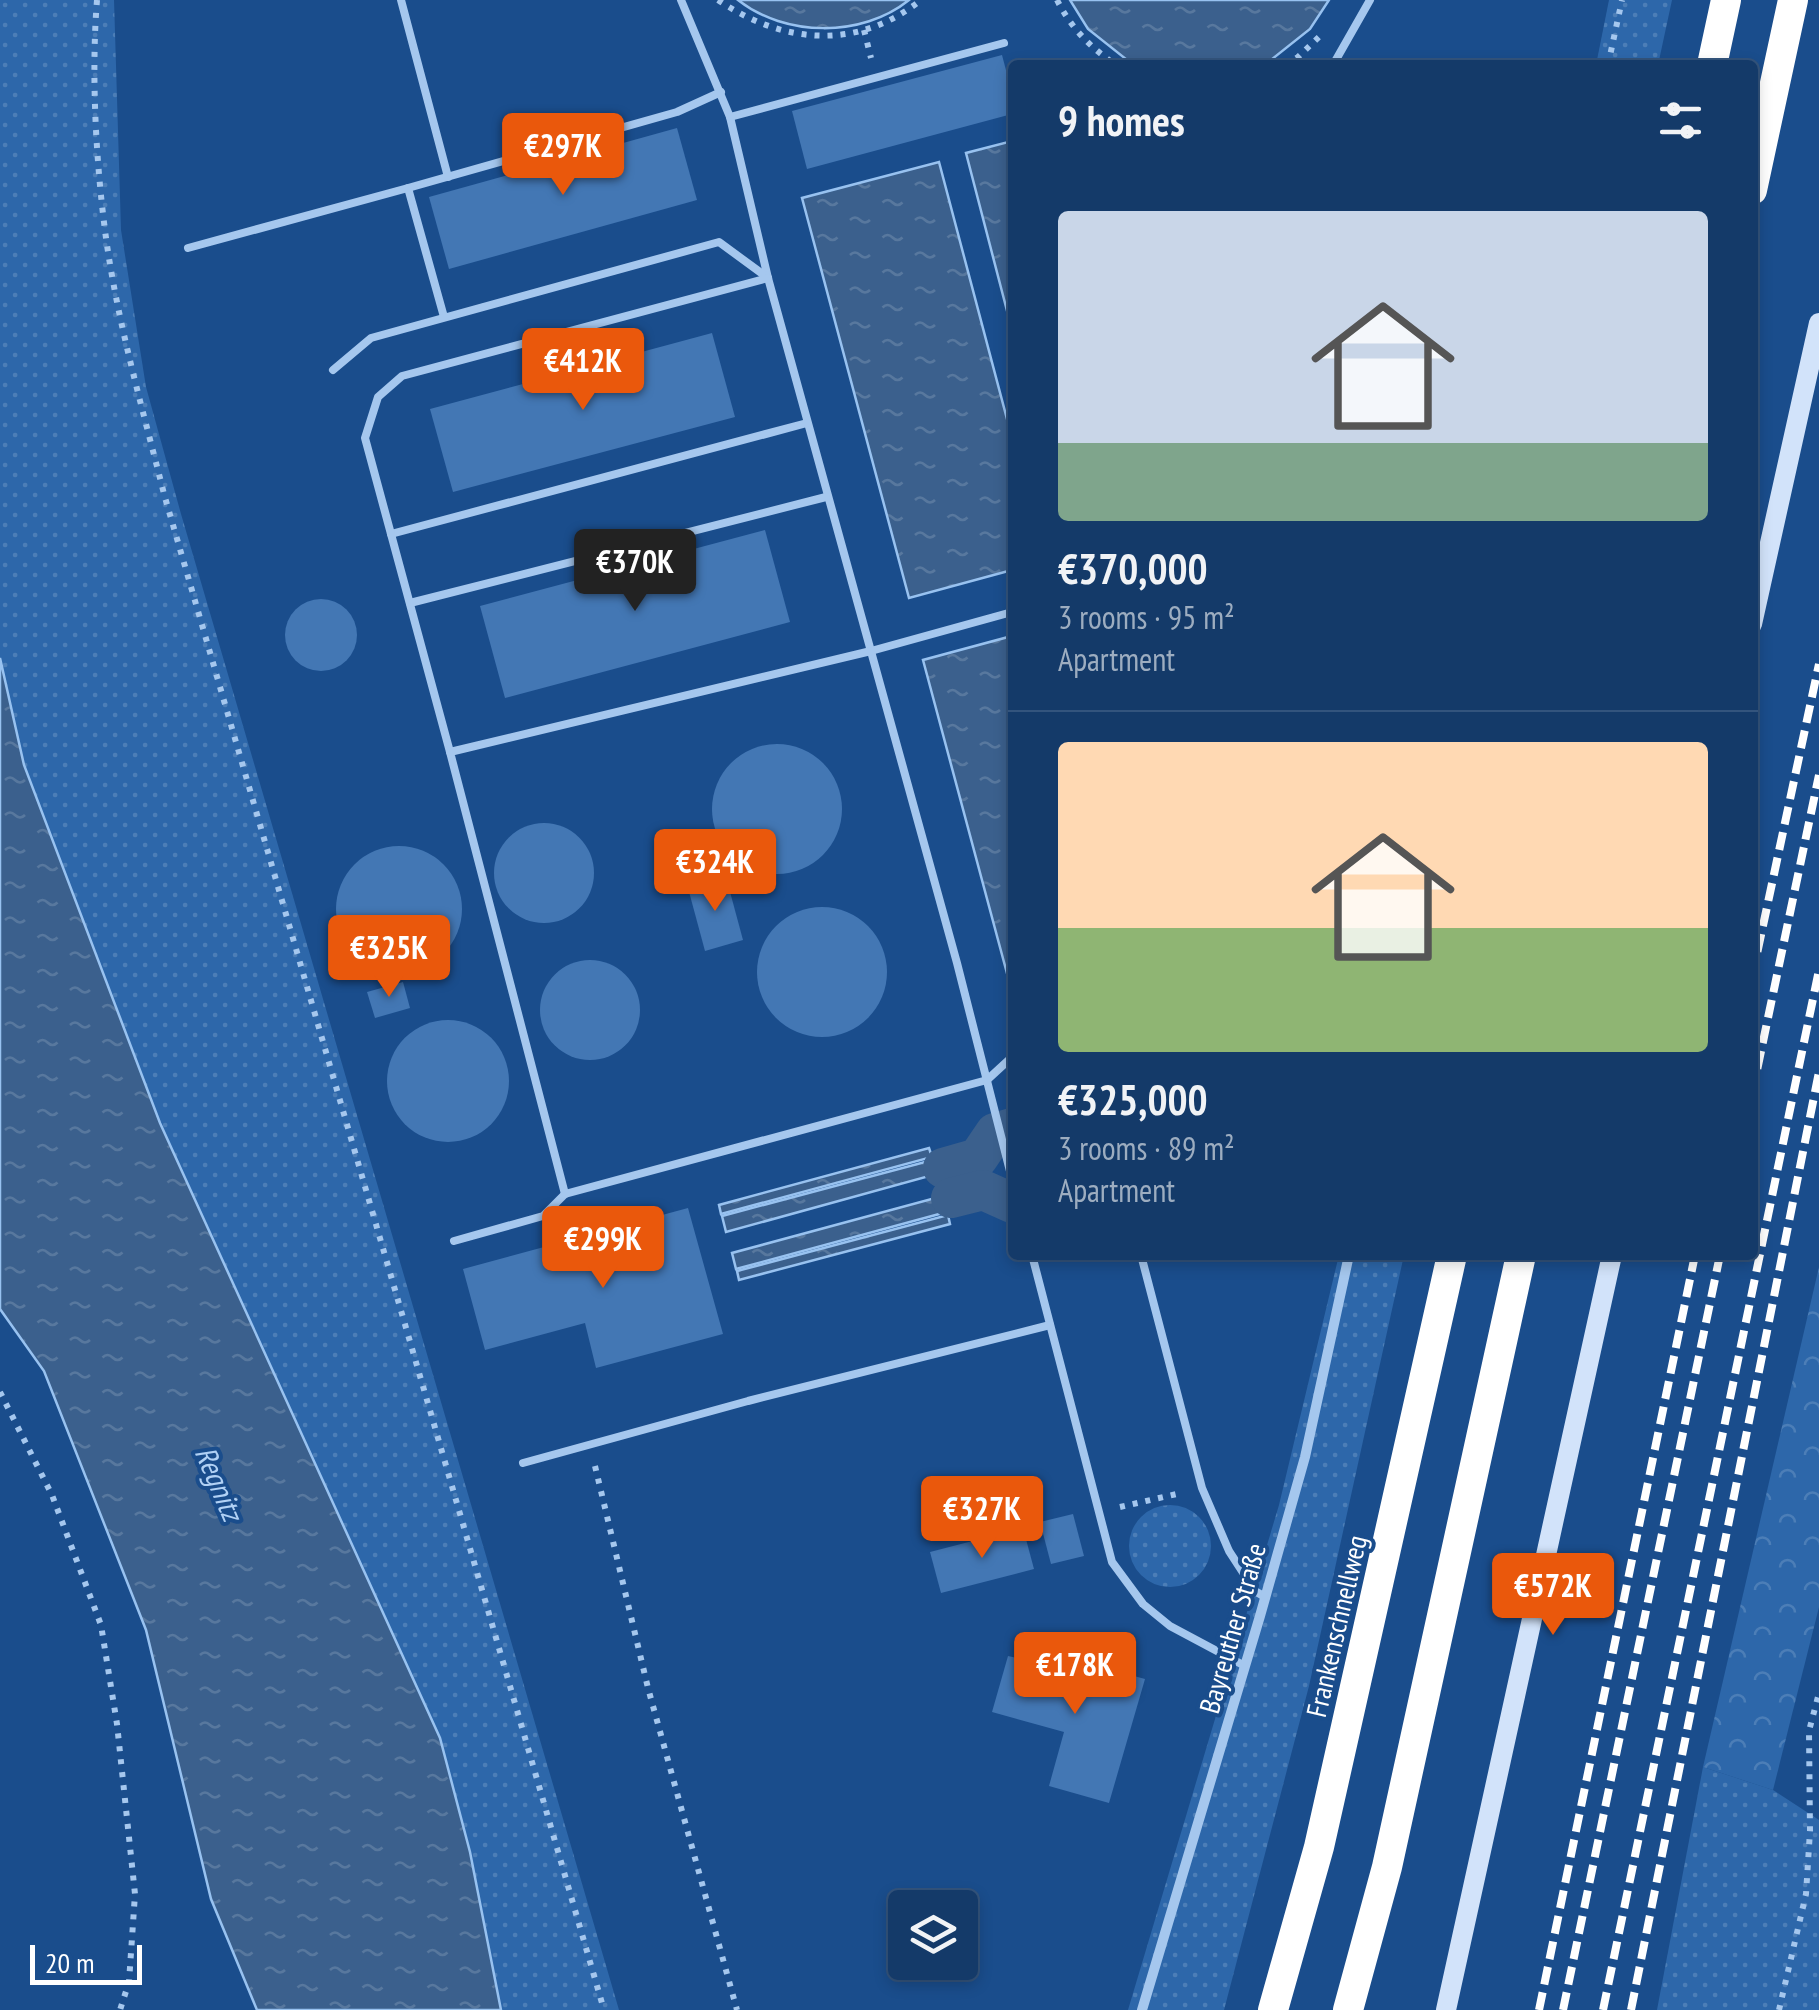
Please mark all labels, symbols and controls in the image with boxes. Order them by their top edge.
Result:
text: 9 homes [1058,93,1185,148]
icon: filters [1653,93,1708,148]
pin: €297K [493,113,633,198]
text: €297K [524,124,602,166]
icon: home [1293,276,1473,456]
pin: €412K [513,328,653,413]
text: €412K [544,339,622,381]
pin: €370K [565,529,705,614]
text: €370K [596,540,674,582]
text: €370,000 [1058,541,1208,596]
text: 3 rooms · 95 m² [1058,596,1235,638]
text: Apartment [1058,638,1175,680]
icon: home [1293,807,1473,987]
pin: €324K [645,829,785,914]
text: €324K [676,840,754,882]
pin: €325K [319,915,459,1000]
text: €325K [350,926,428,968]
text: €325,000 [1058,1072,1208,1127]
text: 3 rooms · 89 m² [1058,1127,1235,1169]
text: Apartment [1058,1169,1175,1211]
pin: €299K [533,1206,673,1291]
text: €299K [564,1217,642,1259]
water label: Regnitz [187,1440,254,1529]
pin: €327K [912,1476,1052,1561]
text: €327K [943,1487,1021,1529]
street label: Frankenschnellweg [1297,1531,1375,1721]
street label: Bayreuther Straße [1190,1539,1274,1717]
pin: €572K [1483,1553,1623,1638]
text: €572K [1514,1564,1592,1606]
pin: €178K [1005,1632,1145,1717]
text: €178K [1036,1643,1114,1685]
map controls [888,1890,978,1980]
button: layers [888,1890,978,1980]
scale bar [30,1940,142,1984]
text: 20 m [45,1944,94,1981]

